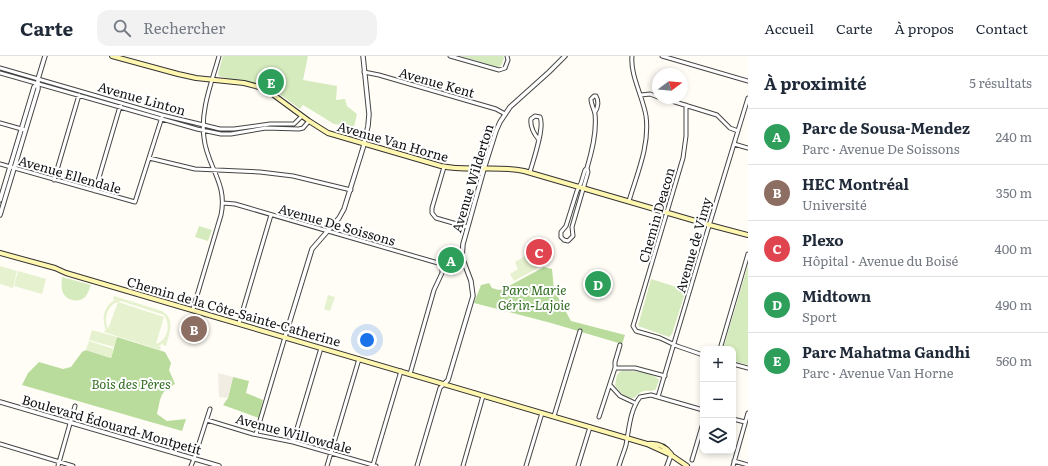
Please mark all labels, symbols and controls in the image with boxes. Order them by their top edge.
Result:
search box [97,10,377,46]
text: Carte [20,14,73,42]
text: Rechercher [143,16,225,39]
icon: search [111,17,133,39]
text: Accueil [764,18,814,38]
text: Carte [836,18,873,38]
text: À propos [895,18,954,38]
text: Contact [976,18,1028,38]
street label: Avenue Kent [397,62,478,102]
pin: E [258,67,284,97]
north arrow [652,68,688,104]
text: À proximité [764,70,867,95]
text: 5 résultats [969,73,1032,92]
street label: Avenue Linton [96,76,188,120]
street label: Avenue Van Horne [335,116,451,166]
text: Parc de Sousa-Mendez [802,116,970,139]
street label: Avenue Wilderton [446,121,498,235]
text: A [772,127,782,146]
text: 240 m [996,127,1032,146]
text: Parc · Avenue De Soissons [802,139,960,158]
street label: Avenue Ellendale [16,150,124,198]
street label: Chemin Deacon [633,165,679,265]
text: HEC Montréal [802,172,909,195]
text: B [773,183,781,202]
text: 350 m [996,183,1032,202]
street label: Avenue de Vimy [670,195,716,295]
text: Université [802,195,867,214]
street label: Avenue De Soissons [276,198,398,250]
text: Plexo [802,228,844,251]
pin: C [526,237,552,267]
text: C [772,239,782,258]
text: 400 m [995,239,1032,258]
pin: A [438,245,464,275]
text: Hôpital · Avenue du Boisé [802,251,958,270]
pin: D [585,269,611,299]
street label: Chemin de la Côte-Sainte-Catherine [125,271,343,351]
park label: Parc Marie Gérin-Lajoie [498,280,570,314]
text: Midtown [802,284,871,307]
text: D [772,295,782,314]
text: 490 m [995,295,1032,314]
text: Sport [802,307,837,326]
pin: B [181,314,207,344]
your location [357,330,377,350]
text: Parc Mahatma Gandhi [802,340,970,363]
map controls [700,346,736,454]
button: + [700,346,736,382]
text: E [773,351,781,370]
text: 560 m [996,351,1032,370]
text: Parc · Avenue Van Horne [802,363,953,382]
park label: Bois des Pères [91,374,171,393]
button: − [700,382,736,418]
street label: Boulevard Édouard-Montpetit [20,389,205,459]
street label: Avenue Willowdale [234,408,354,458]
button: layers [700,418,736,454]

